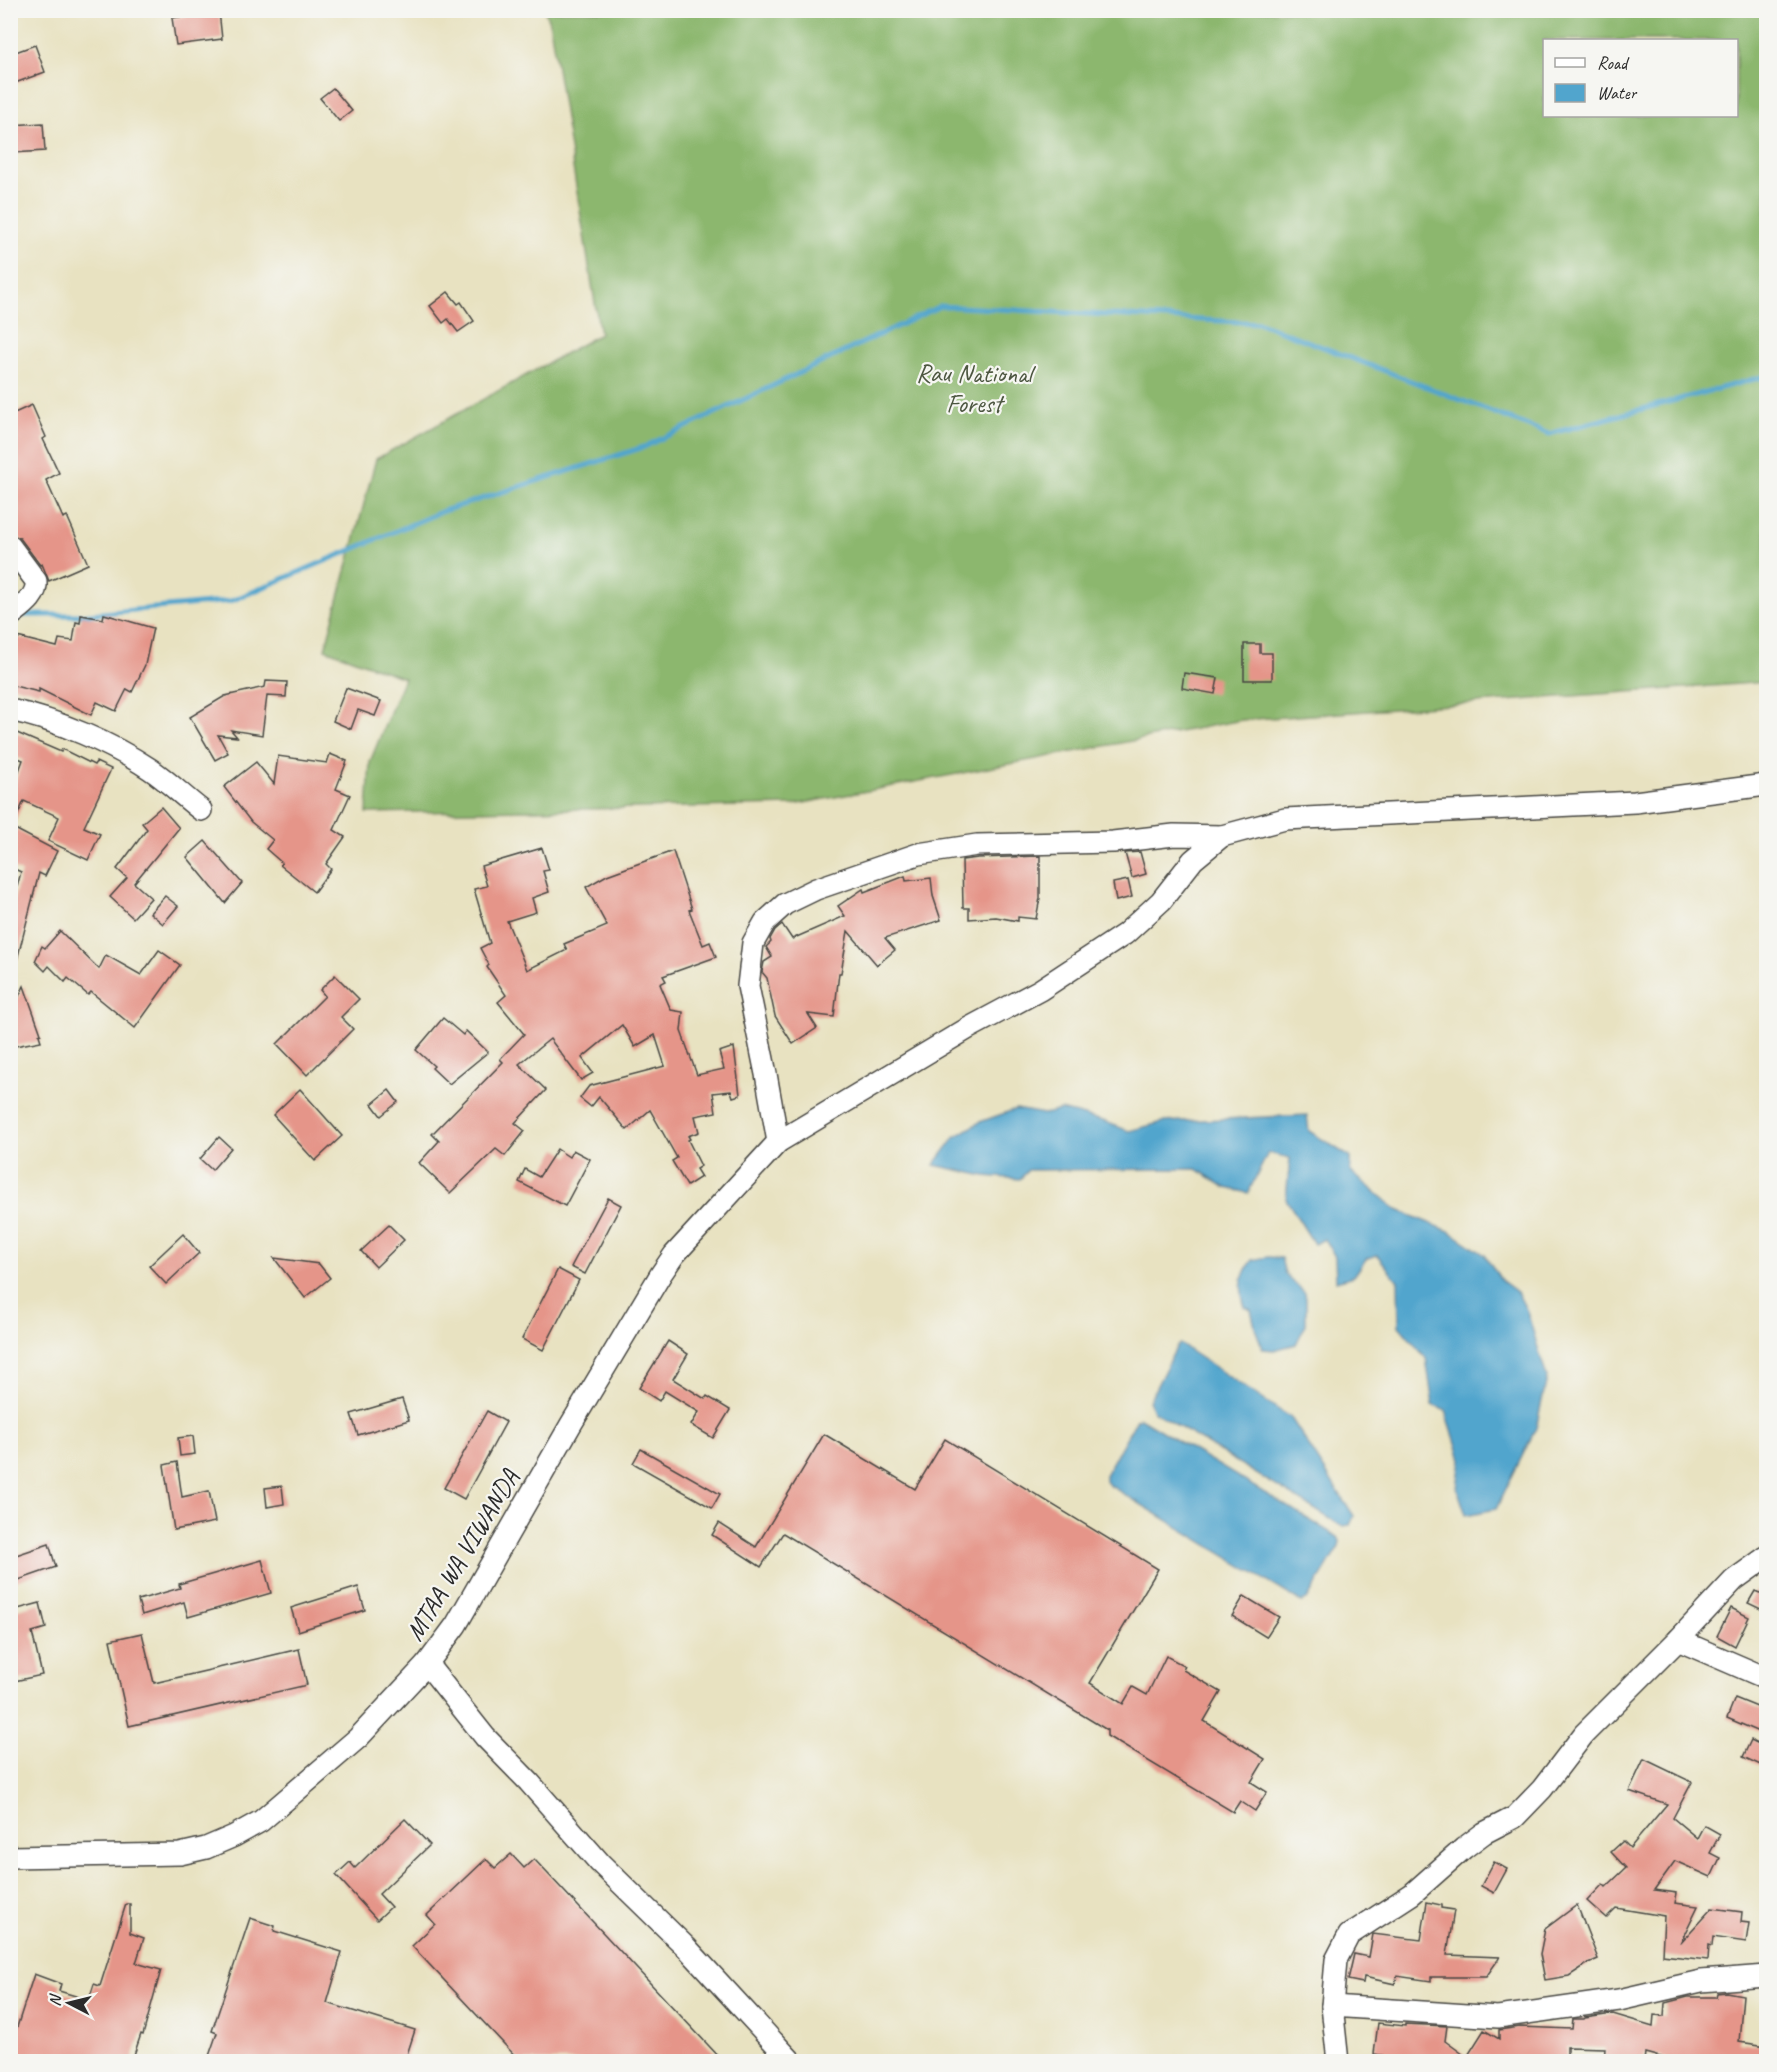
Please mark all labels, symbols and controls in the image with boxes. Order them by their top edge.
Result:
legend [1543,39,1738,117]
text: Road [1597,52,1630,74]
text: Water [1597,82,1638,104]
park label: Rau National Forest [916,357,1037,420]
street label: MTAA WA VIWANDA [398,1462,527,1647]
north arrow [39,1973,99,2033]
text: N [45,1992,66,2007]

